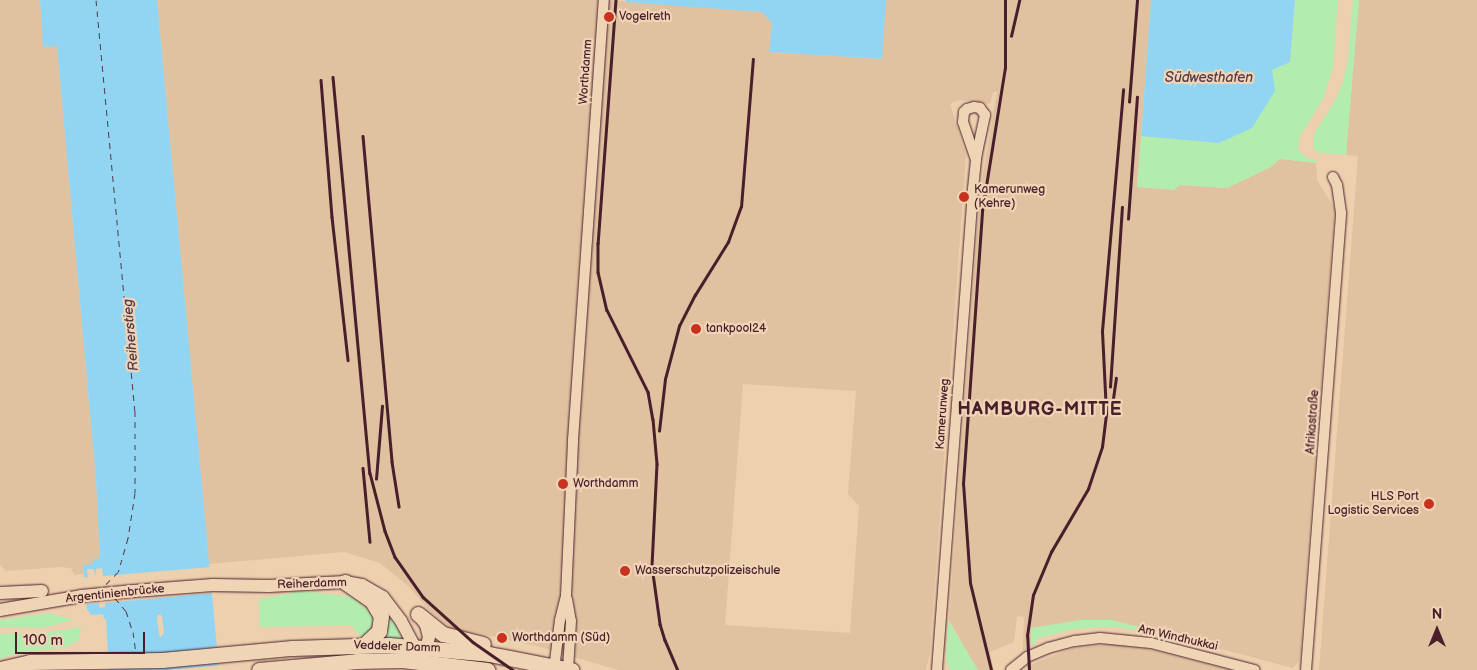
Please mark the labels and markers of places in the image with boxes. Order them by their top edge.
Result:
place label: Vogelreth [619,10,671,24]
marker: Vogelreth [603,11,615,23]
place label: Kamerunweg (Kehre) [974,183,1045,211]
marker: Kamerunweg (Kehre) [958,191,970,203]
place label: tankpool24 [706,322,766,336]
marker: tankpool24 [690,323,702,335]
place label: Worthdamm [573,477,638,491]
marker: Worthdamm [557,478,569,490]
place label: HLS Port Logistic Services [1327,490,1419,518]
marker: HLS Port Logistic Services [1423,498,1435,510]
place label: Wasserschutzpolizeischule [635,564,780,578]
marker: Wasserschutzpolizeischule [619,565,631,577]
place label: Worthdamm (Süd) [512,631,610,645]
marker: Worthdamm (Süd) [496,632,508,644]

